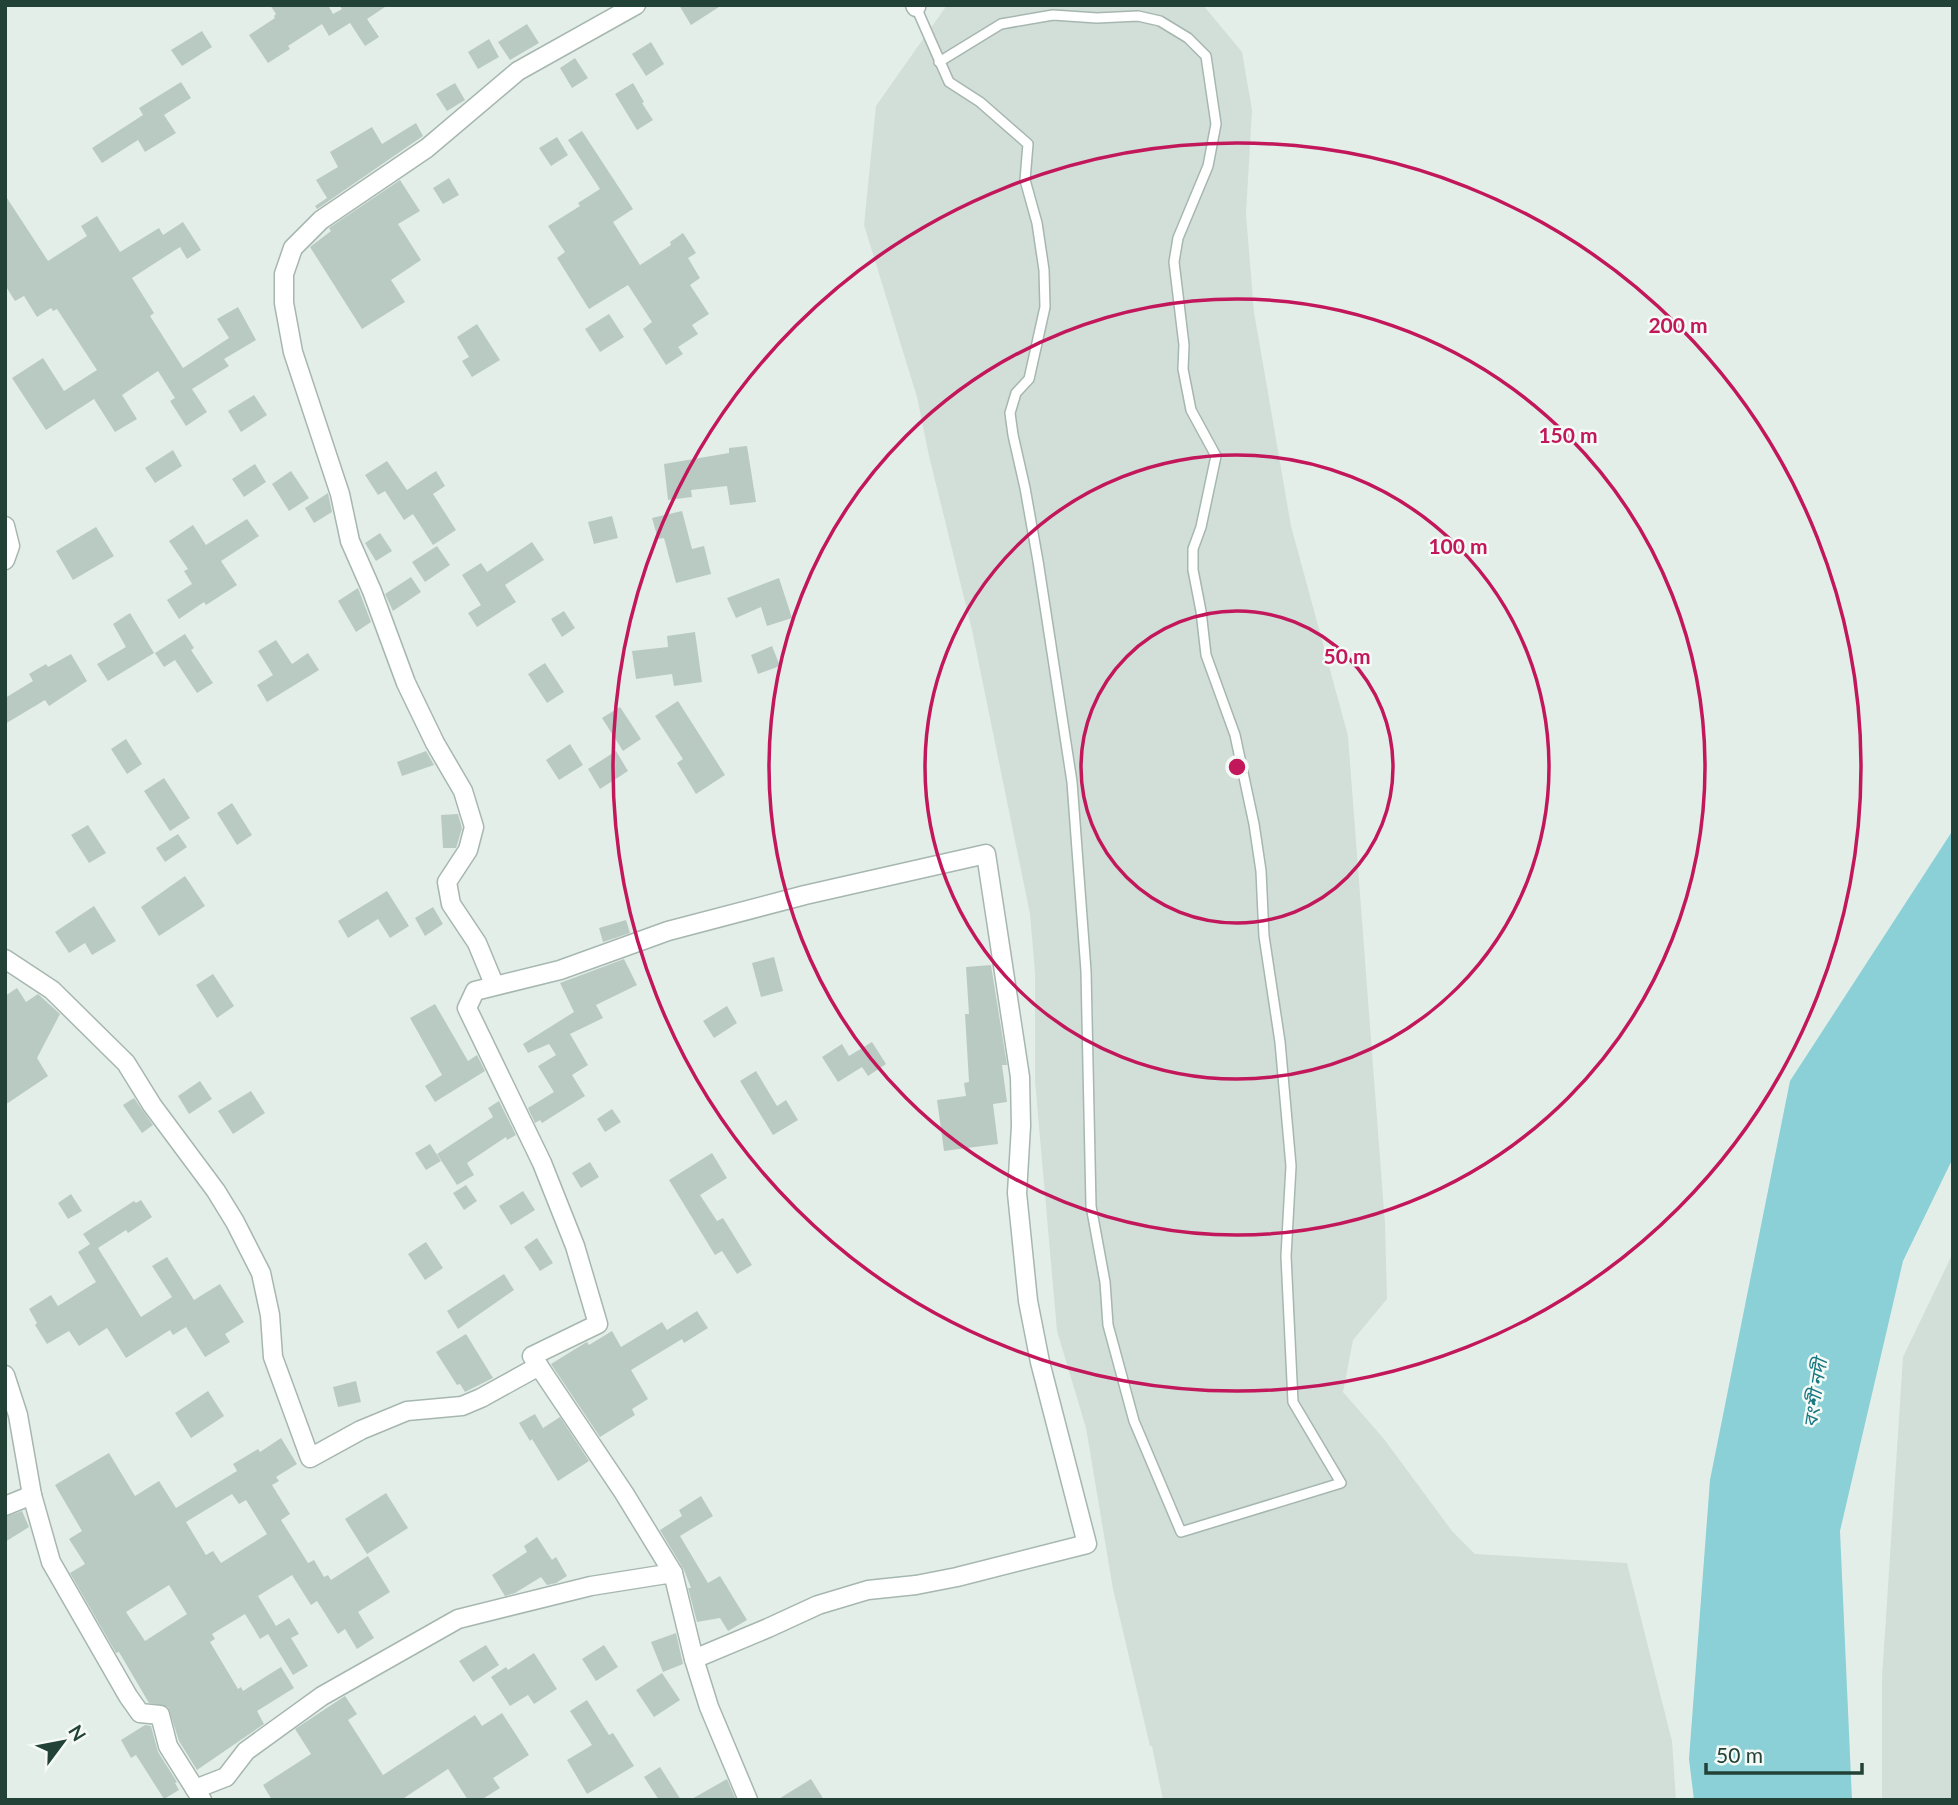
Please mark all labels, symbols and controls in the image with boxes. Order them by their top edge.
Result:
text: 200 m [1648,312,1708,337]
text: 150 m [1538,422,1598,447]
text: 100 m [1428,533,1488,558]
text: 50 m [1323,643,1371,668]
centre of rings [1225,755,1249,779]
water label: বংশী নদী [1798,1353,1832,1429]
north arrow [28,1707,98,1777]
text: N [64,1720,91,1745]
scale bar [1706,1731,1862,1775]
text: 50 m [1716,1742,1763,1767]

